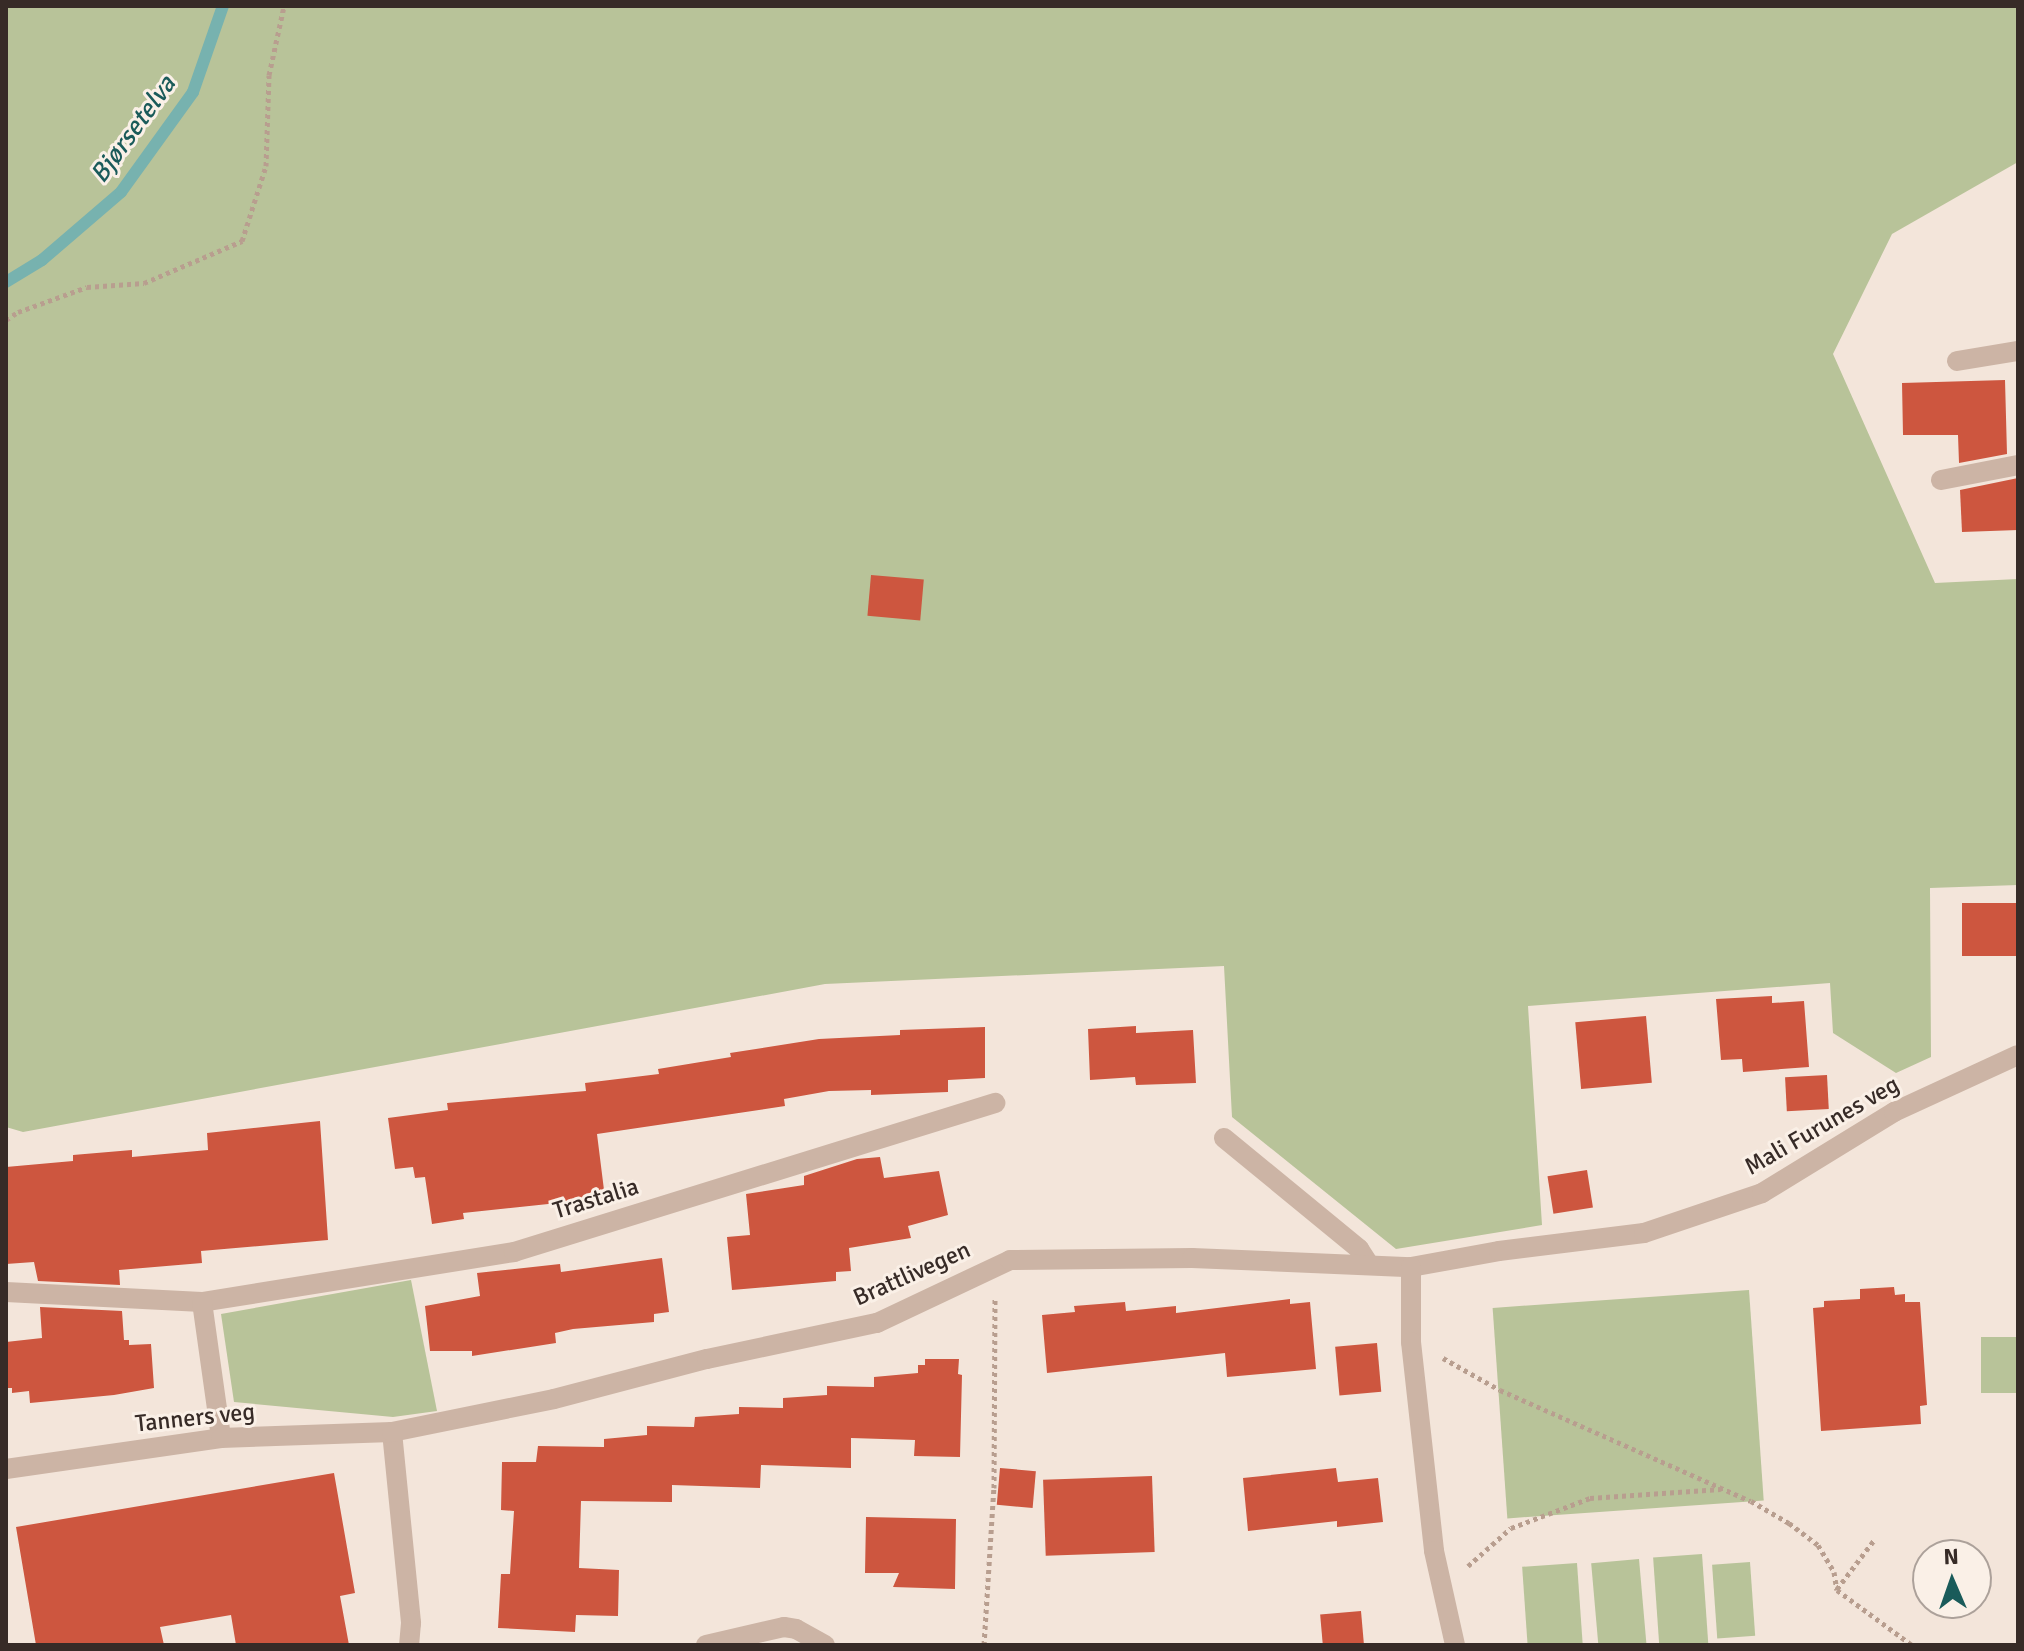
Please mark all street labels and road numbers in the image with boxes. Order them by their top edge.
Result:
street label: Mali Furunes veg [1740,1070,1904,1182]
street label: Trastalia [550,1172,642,1226]
street label: Brattlivegen [849,1235,975,1313]
street label: Tanners veg [134,1397,256,1439]

